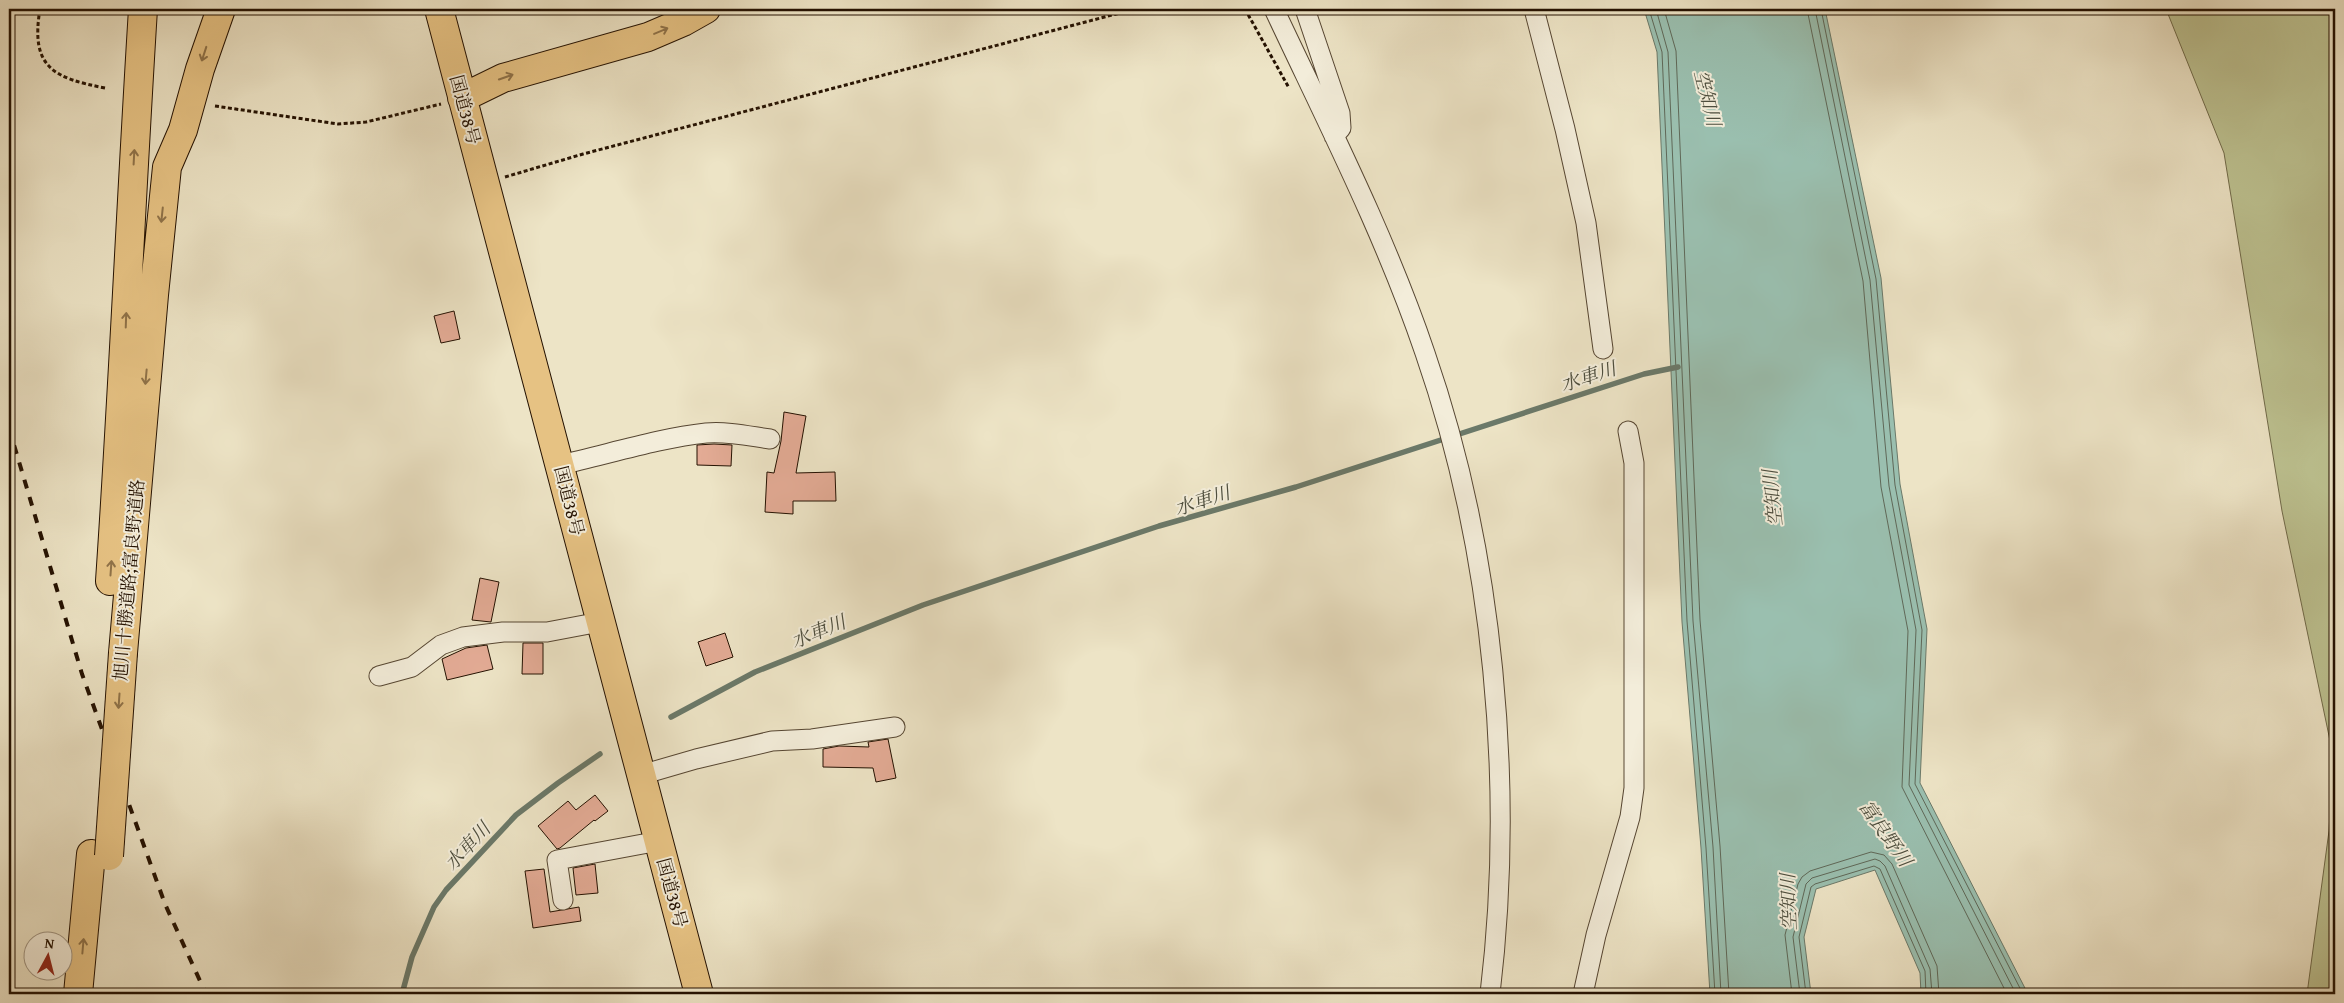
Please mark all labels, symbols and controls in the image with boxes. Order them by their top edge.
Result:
one-way arrow [653,26,668,35]
one-way arrow [199,46,209,62]
water label: 空知川 [1688,67,1729,131]
street label: 国道38号 [443,72,488,148]
one-way arrow [497,72,513,82]
one-way arrow [130,150,139,166]
one-way arrow [157,207,167,223]
one-way arrow [121,312,131,328]
water label: 水車川 [1557,353,1621,398]
one-way arrow [142,369,151,385]
street label: 国道38号 [548,463,591,539]
water label: 空知川 [1755,466,1789,528]
water label: 水車川 [1171,477,1235,522]
street label: 旭川十勝道路;富良野道路 [106,478,151,682]
one-way arrow [106,561,116,577]
water label: 水車川 [786,607,852,655]
one-way arrow [115,693,124,709]
water label: 富良野川 [1853,794,1920,874]
water label: 水車川 [437,814,498,876]
street label: 国道38号 [650,855,695,931]
water label: 空知川 [1773,871,1803,931]
north arrow [22,930,72,980]
text: N [44,933,56,954]
one-way arrow [78,938,87,954]

